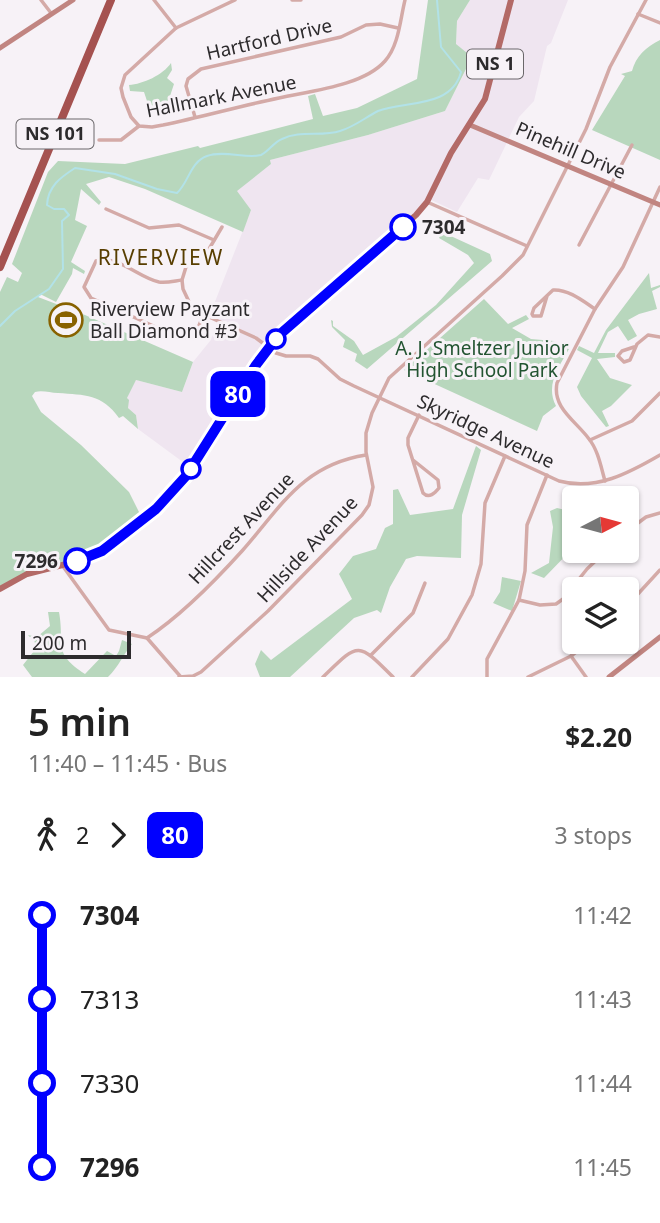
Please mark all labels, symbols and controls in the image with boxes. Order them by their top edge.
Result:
street label: Hartford Drive [203,12,335,66]
road number: NS 1 [467,50,523,78]
street label: Hallmark Avenue [144,69,298,123]
street label: Pinehill Drive [512,115,630,185]
road number: NS 101 [16,119,94,148]
marker: 7304 [390,214,416,240]
place label: 7304 [422,214,466,240]
district label: RIVERVIEW [98,243,224,271]
place label: Riverview Payzant Ball Diamond #3 [90,296,250,344]
sports icon: Riverview Payzant Ball Diamond #3 [47,301,85,339]
unlabelled marker [266,329,286,349]
park label: A. J. Smeltzer Junior High School Park [395,335,569,383]
line badge: 80 [206,371,270,417]
text: 80 [224,377,252,410]
street label: Skyridge Avenue [413,388,559,474]
unlabelled marker [181,459,201,479]
street label: Hillcrest Avenue [182,467,300,589]
north arrow [562,486,639,564]
map controls [562,486,639,654]
street label: Hillside Avenue [251,490,363,608]
place label: 7296 [15,548,58,574]
marker: 7296 [64,548,90,574]
button: layers [562,577,639,654]
scale bar [21,628,131,660]
text: 200 m [32,630,87,656]
text: 5 min [28,695,131,747]
text: $2.20 [565,719,632,755]
text: 11:40 – 11:45 · Bus [28,747,227,779]
icon: walk [28,816,66,854]
icon: forward [99,816,137,854]
text: 80 [161,818,189,851]
text: 2 [76,819,89,851]
text: 3 stops [554,819,632,851]
text: 7304 [80,897,140,933]
text: 11:42 [573,899,632,931]
text: 7313 [80,981,140,1017]
text: 11:43 [573,983,632,1015]
text: 7330 [80,1065,140,1101]
text: 11:44 [573,1067,632,1099]
text: 7296 [80,1149,140,1185]
text: 11:45 [573,1151,632,1183]

